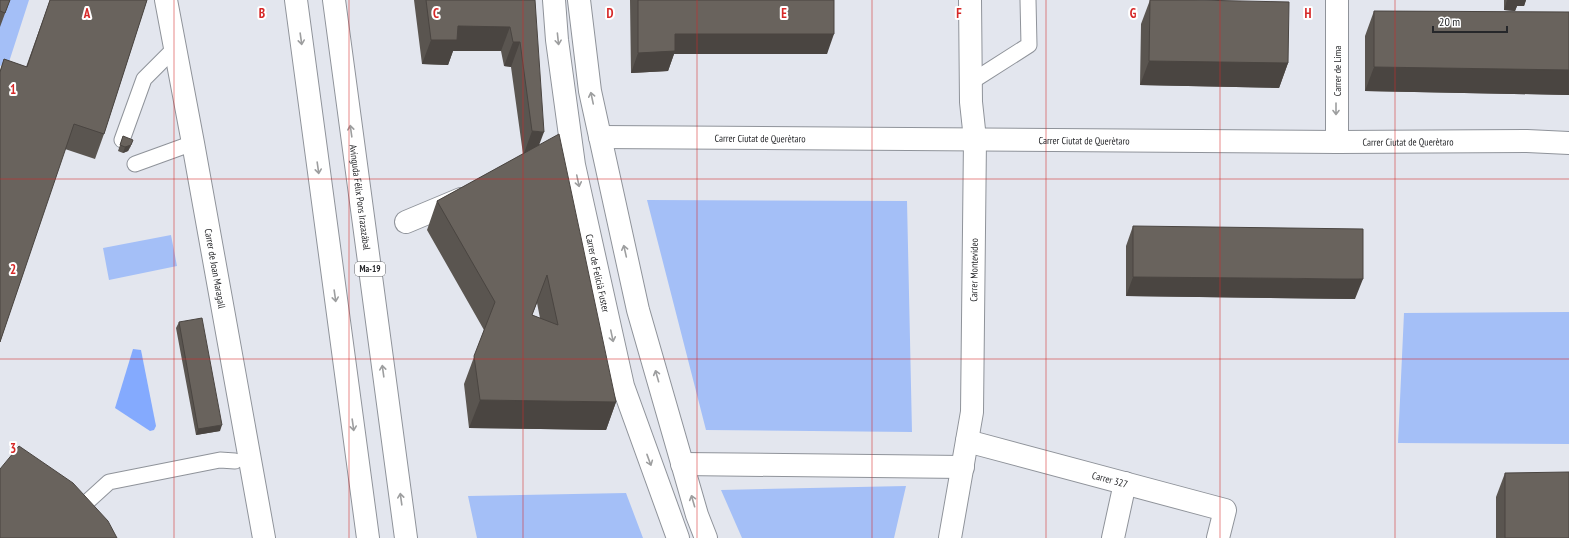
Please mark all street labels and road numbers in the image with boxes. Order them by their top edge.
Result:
street label: Carrer de Lima [1331,46,1344,96]
street label: Carrer Ciutat de Querètaro [714,132,806,145]
street label: Carrer Ciutat de Querètaro [1038,134,1130,148]
street label: Carrer Ciutat de Querètaro [1362,135,1454,149]
street label: Avinguda Félix Pons Irazazábal [346,144,373,251]
street label: Carrer de Joan Maragall [201,228,229,310]
street label: Carrer de Felicià Fuster [583,233,613,314]
street label: Carrer Montevideo [967,238,981,302]
road number: Ma-19 [355,262,385,276]
street label: Carrer 327 [1091,469,1129,491]

